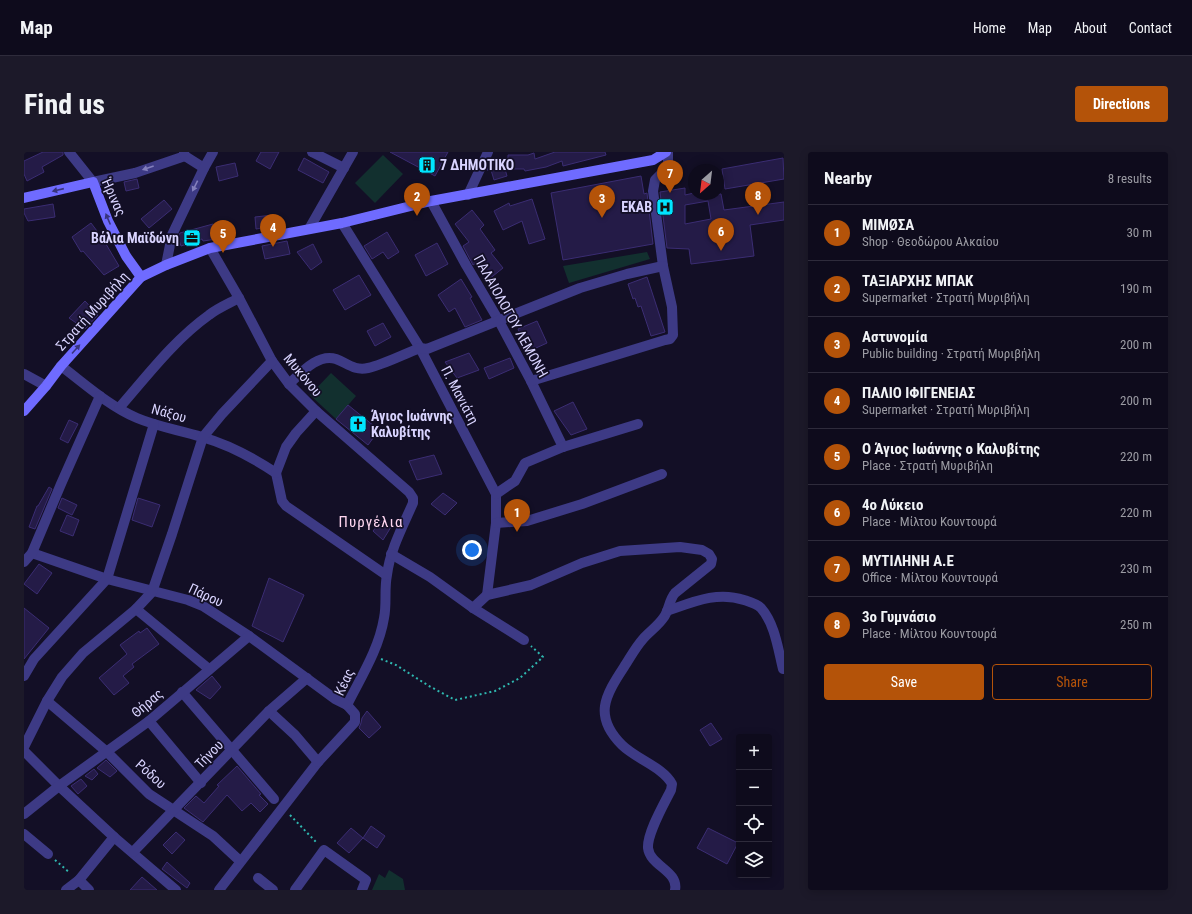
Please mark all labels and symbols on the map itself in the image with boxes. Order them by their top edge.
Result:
building icon: 7 ΔΗΜΟΤΙΚΟ [417,155,437,175]
place label: 7 ΔΗΜΟΤΙΚΟ [440,157,514,173]
pin: 7 [657,160,683,193]
north arrow [688,164,724,200]
one-way arrow [142,166,154,172]
street label: Ήρινας [98,175,129,218]
one-way arrow [192,181,198,192]
pin: 8 [745,182,771,215]
pin: 2 [404,183,430,216]
pin: 3 [589,185,615,218]
one-way arrow [52,187,64,193]
hospital icon: ΕΚΑΒ [655,197,675,217]
place label: ΕΚΑΒ [621,199,652,215]
one-way arrow [105,214,111,225]
pin: 4 [260,214,286,247]
pin: 6 [708,218,734,251]
pin: 5 [210,220,236,253]
office icon: Βάλια Μαϊδώνη [182,228,202,248]
place label: Βάλια Μαϊδώνη [91,230,179,246]
street label: ΠΑΛΑΙΟΛΟΓΟΥ ΛΕΜΟΝΗ [471,252,551,380]
street label: Στρατή Μυριβήλη [52,268,132,354]
one-way arrow [72,344,81,354]
street label: Μυκόνου [281,350,326,400]
street label: Π. Μανιάτη [438,363,482,427]
street label: Νάξου [150,400,188,426]
place label: Άγιος Ιωάννης Καλυβίτης [371,408,453,440]
church icon: Άγιος Ιωάννης Καλυβίτης [348,414,368,434]
pin: 1 [504,499,530,532]
district label: Πυργέλια [339,513,403,531]
your location [462,540,482,560]
street label: Πάρου [186,580,226,610]
street label: Κέας [331,666,357,698]
street label: Θήρας [128,685,166,721]
street label: Τήνου [192,736,226,771]
street label: Ρόδου [132,756,170,792]

